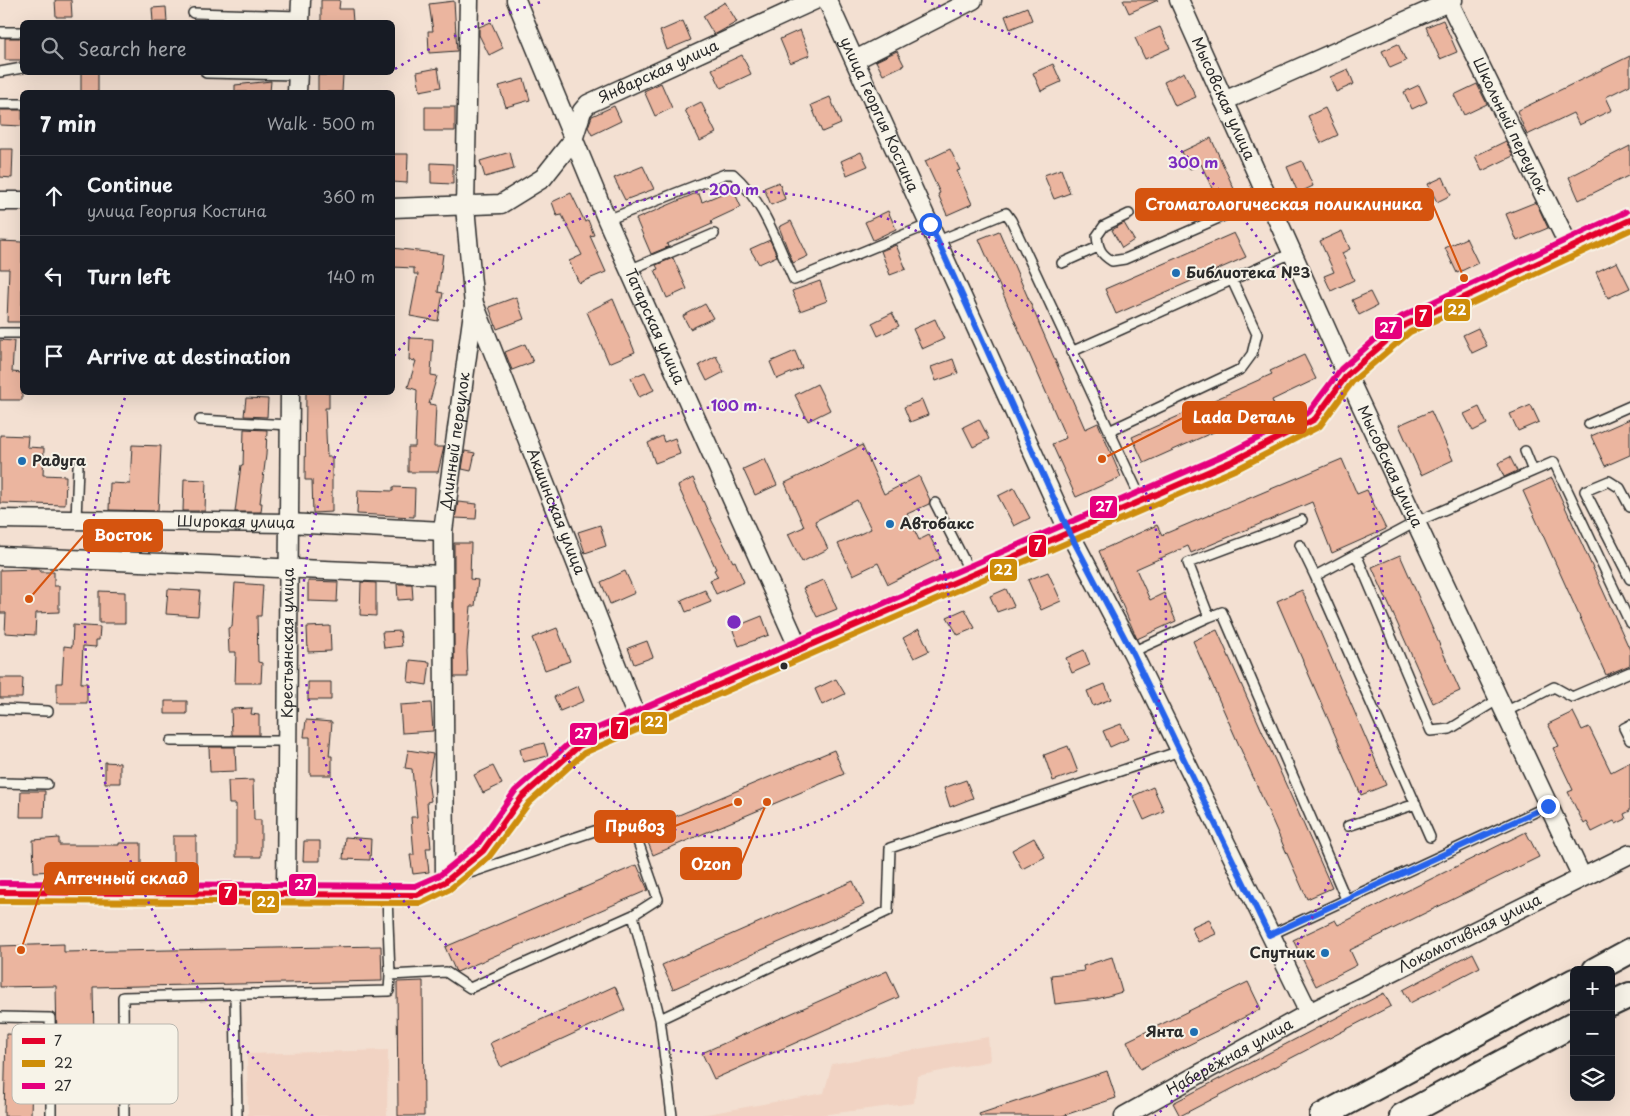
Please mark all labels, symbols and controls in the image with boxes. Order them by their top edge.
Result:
search box [20,20,395,75]
street label: Январская улица [594,33,722,108]
street label: улица Георгия Костина [835,33,926,196]
street label: Мысовская улица [1187,33,1262,164]
icon: search [38,34,66,62]
text: Search here [78,34,187,62]
street label: Школьный переулок [1468,53,1555,197]
text: 7 min [40,107,96,139]
text: Walk · 500 m [267,111,375,135]
text: 300 m [1168,150,1218,173]
text: Continue [87,170,173,198]
text: 200 m [709,177,759,200]
icon: ahead [40,182,68,210]
text: 360 m [323,184,375,208]
callout: Стоматологическая поликлиника [1136,189,1433,220]
text: Стоматологическая поликлиника [1145,191,1423,215]
text: улица Георгия Костина [87,198,267,222]
route start [919,213,942,236]
place label: Библиотека №3 [1186,260,1311,283]
icon: left [40,262,68,290]
text: Turn left [87,262,171,290]
text: 140 m [327,264,375,288]
street label: Татарская улица [620,264,692,388]
marker: Библиотека №3 [1170,267,1182,279]
line badge: 22 [1443,298,1471,322]
text: 22 [1447,299,1467,320]
line badge: 7 [1414,304,1433,328]
text: 7 [1419,305,1428,326]
line badge: 27 [1374,316,1403,340]
text: 27 [1379,317,1398,338]
icon: arrive [40,342,68,370]
text: Arrive at destination [87,342,291,370]
street label: Длинный переулок [433,370,475,512]
text: 100 m [711,393,757,416]
street label: Мысовская улица [1353,401,1430,531]
callout: Lada Dеталь [1183,402,1306,433]
text: Lada Dеталь [1193,404,1295,428]
street label: Акшинская улица [522,444,593,578]
place label: Радуга [32,448,86,471]
marker: Радуга [16,455,28,467]
line badge: 27 [1089,495,1118,519]
text: 27 [1095,496,1114,517]
street label: Широкая улица [177,508,296,533]
place label: Автобакс [900,511,974,534]
marker: Автобакс [884,518,896,530]
callout: Восток [84,520,162,551]
text: Восток [94,522,153,546]
line badge: 7 [1028,534,1047,558]
text: 7 [1034,535,1043,556]
line badge: 22 [989,558,1018,582]
text: 22 [993,559,1013,580]
street label: Крестьянская улица [274,567,299,718]
centre of rings [725,613,743,631]
unlabelled marker [779,661,789,671]
line badge: 22 [640,711,668,735]
text: 22 [644,711,664,732]
line badge: 7 [610,716,629,740]
text: 7 [616,717,625,738]
line badge: 27 [569,722,598,746]
text: 27 [574,723,593,744]
route end [1537,795,1560,818]
callout: Привоз [595,811,675,842]
text: Привоз [605,813,665,837]
callout: Ozon [681,848,741,879]
text: Ozon [691,851,731,875]
callout: Аптечный склад [45,863,198,894]
text: Аптечный склад [54,865,188,889]
line badge: 27 [288,873,317,897]
text: 27 [294,874,313,895]
line badge: 7 [218,882,238,906]
text: 7 [224,882,233,903]
street label: Локомотивная улица [1393,887,1545,977]
line badge: 22 [251,890,280,914]
text: 22 [256,891,276,912]
place label: Спутник [1249,940,1315,963]
marker: Спутник [1319,947,1331,959]
map controls [1570,966,1615,1101]
button: + [1570,966,1615,1011]
street label: Набережная улица [1162,1011,1297,1100]
button: − [1570,1011,1615,1056]
place label: Янта [1146,1019,1185,1042]
legend [12,1024,178,1104]
marker: Янта [1188,1026,1200,1038]
text: 7 [54,1030,62,1051]
text: 22 [54,1052,73,1073]
button: layers [1570,1056,1615,1101]
text: 27 [54,1075,72,1096]

